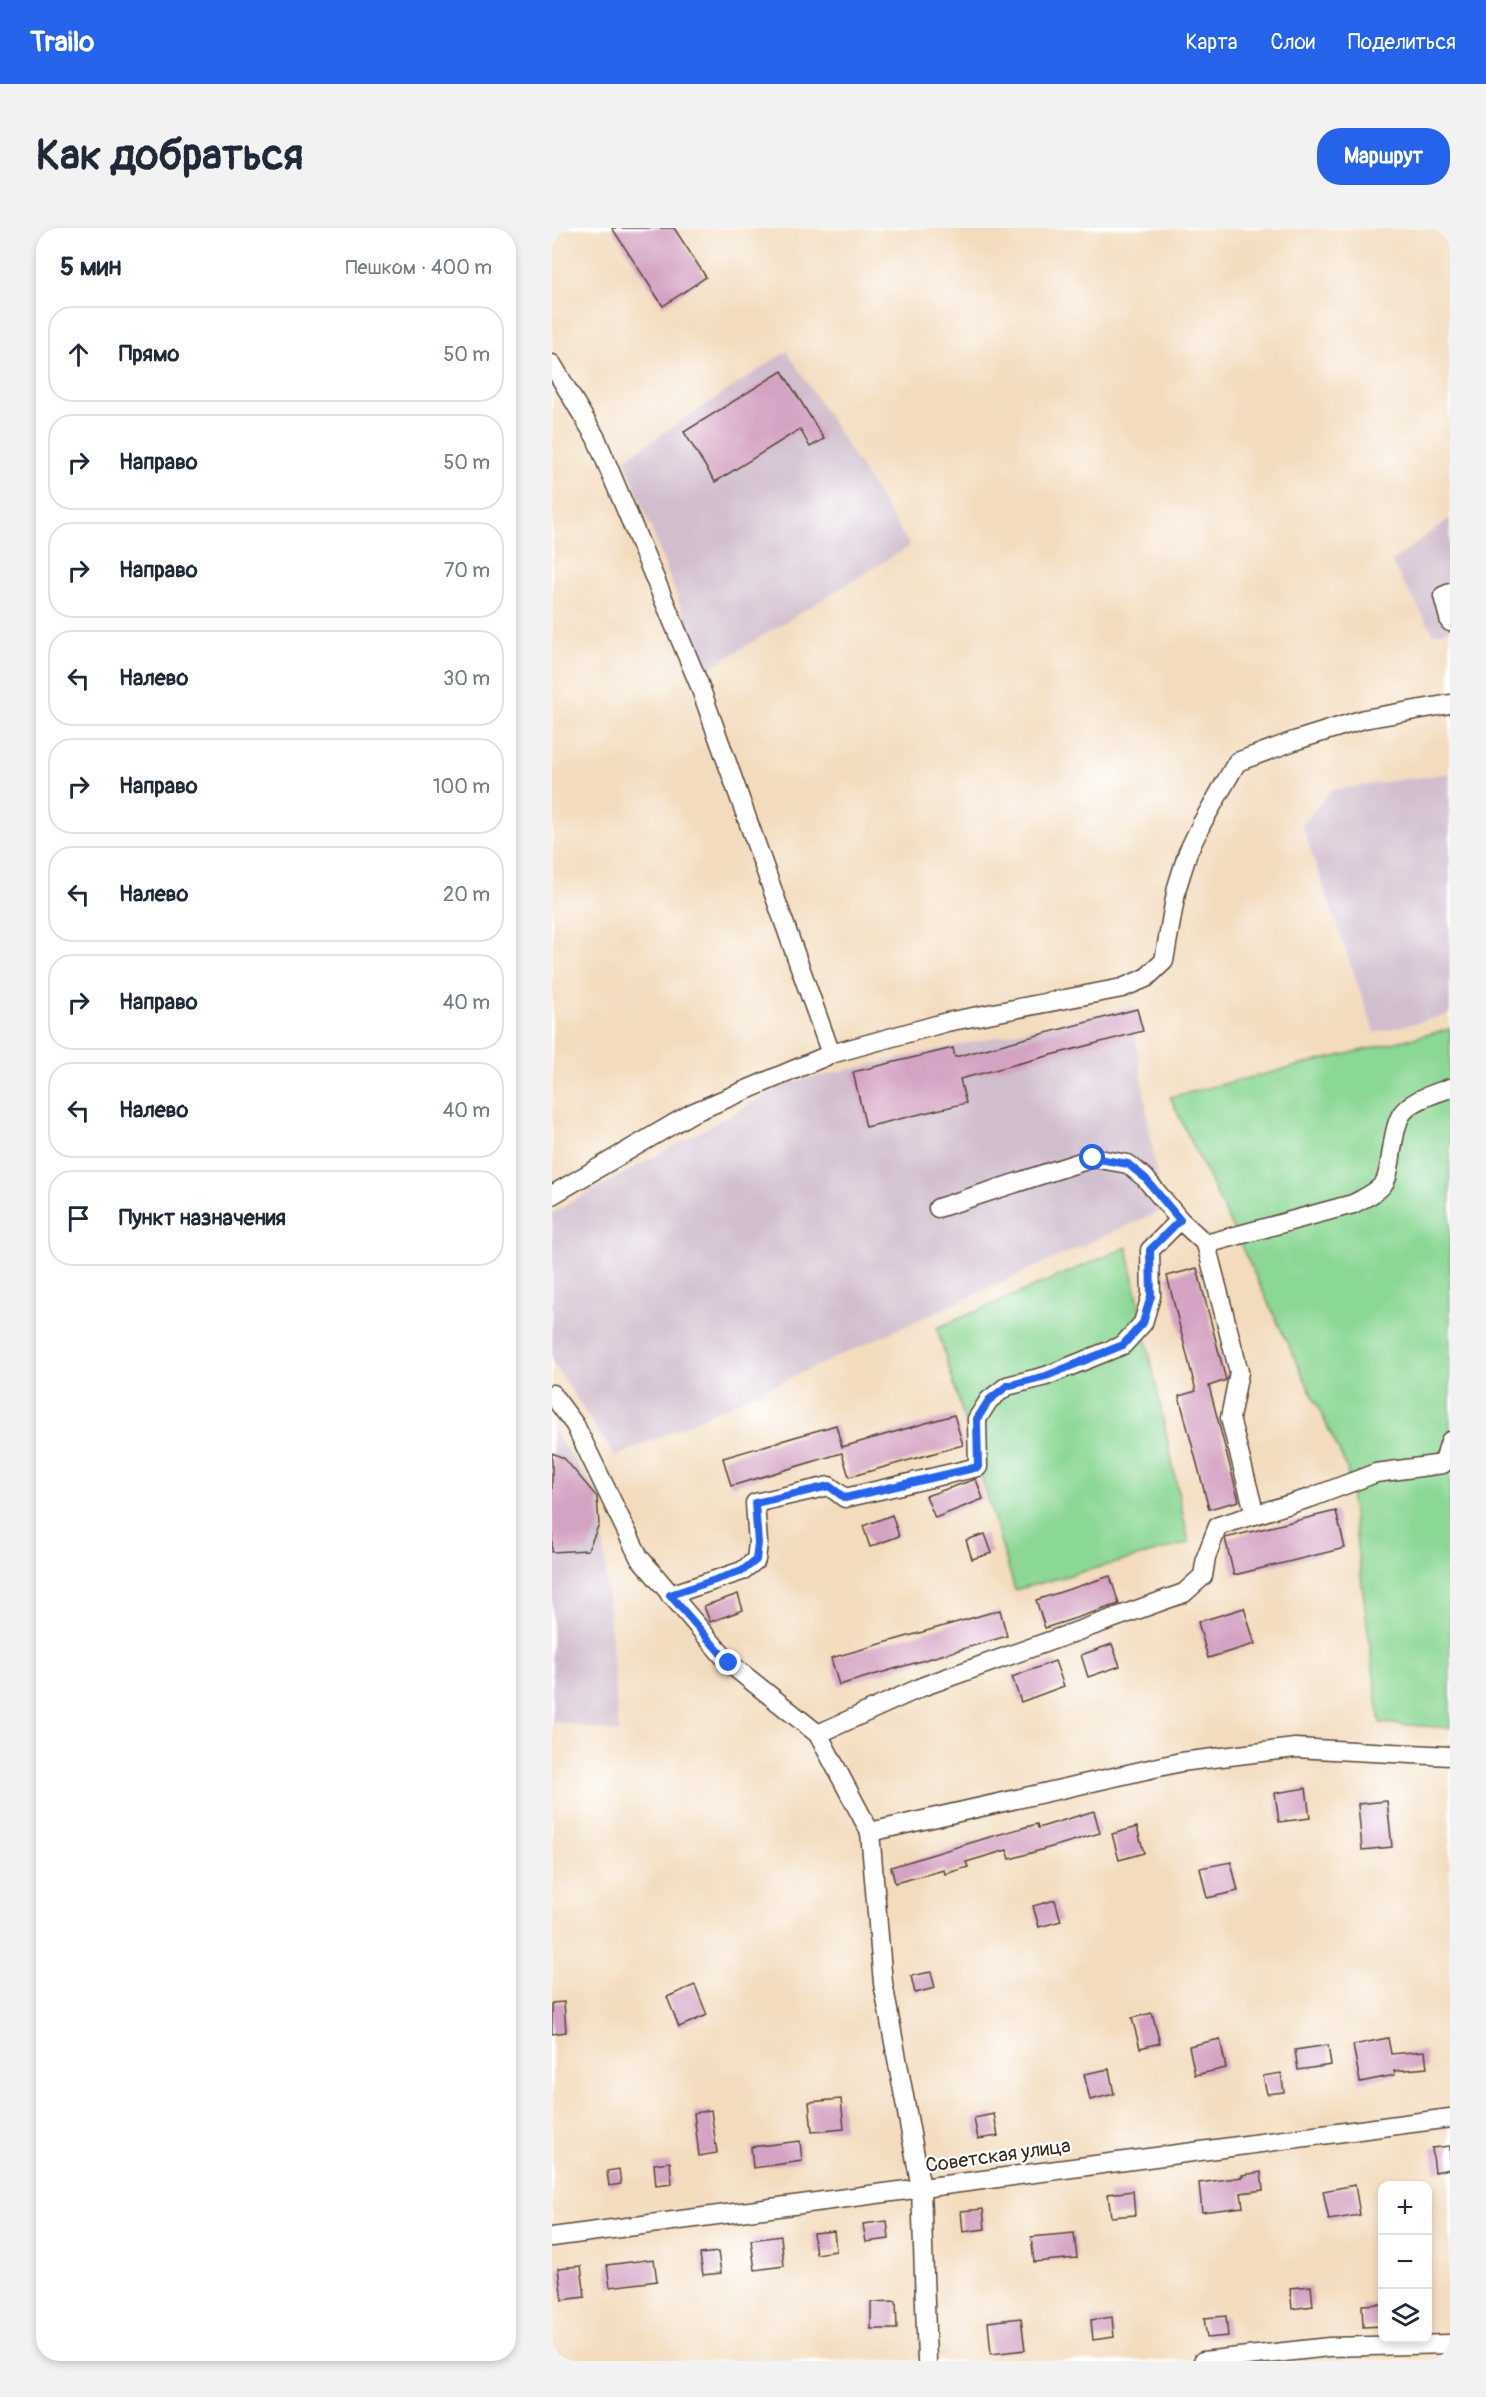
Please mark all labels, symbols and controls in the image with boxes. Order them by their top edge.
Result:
text: Trailo [30,25,94,60]
text: Карта [1185,29,1237,56]
text: Слои [1270,29,1315,56]
text: Поделиться [1348,29,1456,56]
button: Маршрут [1317,128,1450,185]
text: Как добраться [36,130,303,182]
text: 5 мин [60,251,121,283]
text: Пешком · 400 m [346,255,492,280]
icon: ahead [62,338,95,371]
text: Прямо [119,340,179,368]
text: 50 m [443,342,490,367]
icon: right [62,446,95,479]
text: Направо [119,448,198,476]
text: 50 m [443,450,490,475]
icon: right [62,554,95,587]
text: Направо [119,556,198,584]
text: 70 m [444,558,490,583]
icon: left [62,662,95,695]
text: Налево [119,664,188,692]
text: 30 m [443,666,490,691]
icon: right [62,770,95,803]
text: Направо [119,772,198,800]
text: 100 m [433,774,490,799]
icon: left [62,878,95,911]
text: Налево [119,880,188,908]
text: 20 m [443,882,490,907]
icon: right [62,986,95,1019]
text: Направо [119,988,198,1016]
text: 40 m [443,990,490,1015]
icon: left [62,1094,95,1127]
text: Налево [119,1096,188,1124]
text: 40 m [443,1098,490,1123]
route start [1079,1144,1105,1170]
icon: arrive [62,1202,95,1235]
text: Пункт назначения [119,1204,286,1232]
route end [715,1649,741,1675]
street label: Советская улица [924,2133,1072,2178]
map controls [1378,2181,1432,2343]
button: + [1378,2181,1432,2235]
button: − [1378,2235,1432,2289]
button: layers [1378,2289,1432,2343]

